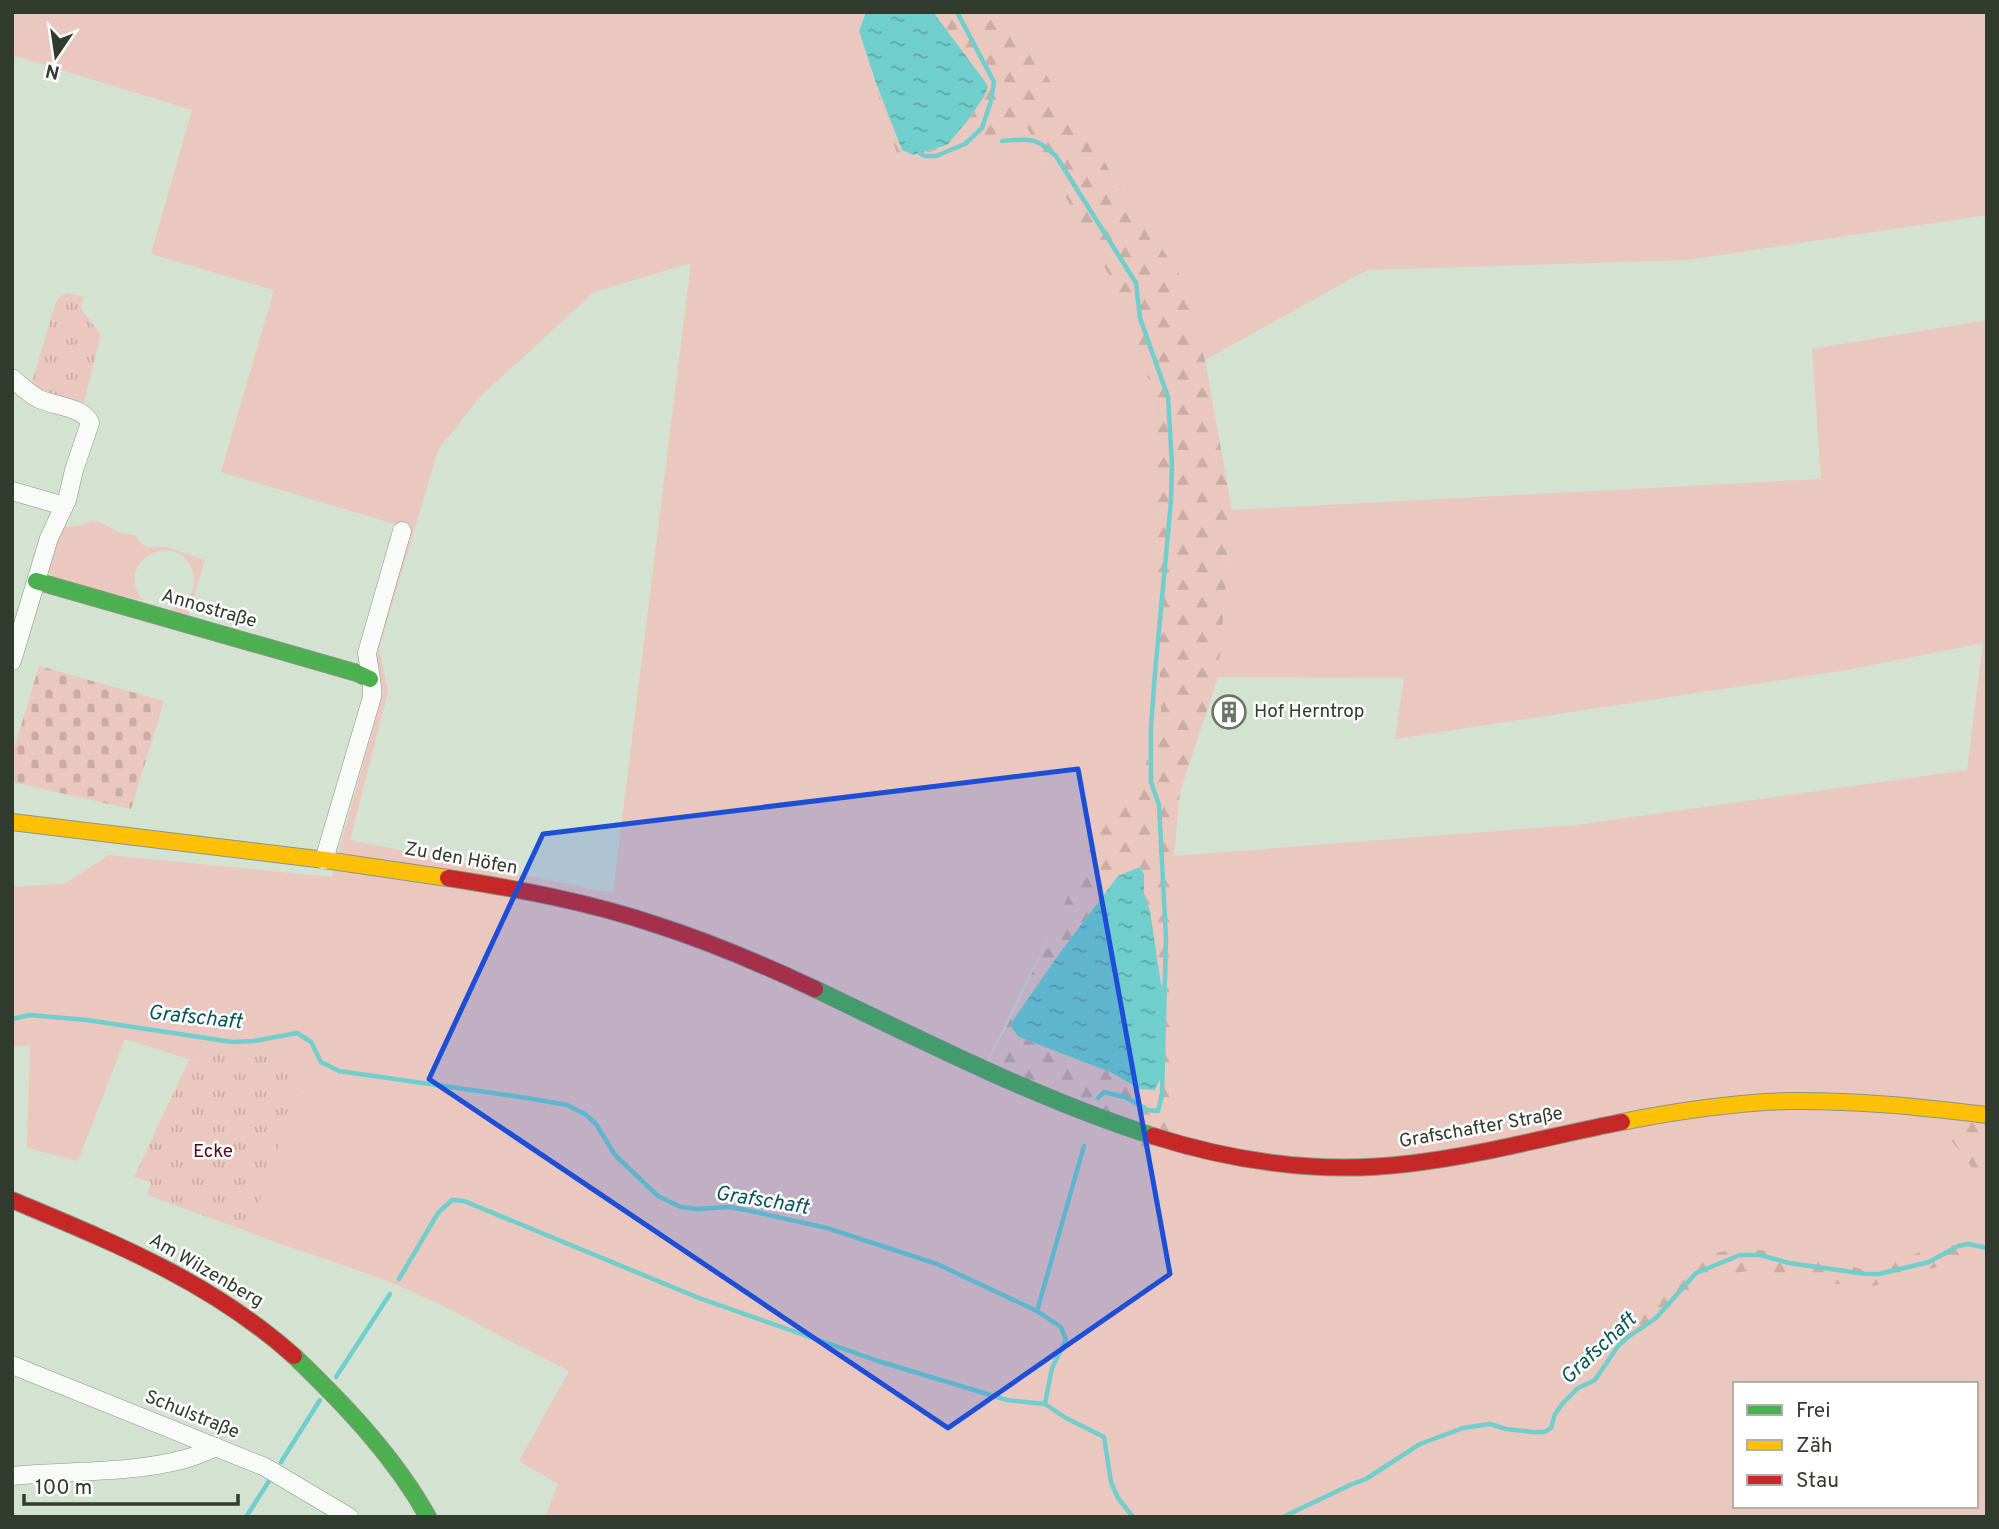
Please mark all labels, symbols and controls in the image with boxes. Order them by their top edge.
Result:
north arrow [21,21,91,91]
text: N [43,57,62,84]
street label: Annostraße [159,584,259,634]
building icon: Hof Herntrop [1210,693,1248,731]
place label: Hof Herntrop [1254,700,1365,724]
street label: Zu den Höfen [403,837,519,881]
water label: Grafschaft [147,1000,245,1037]
street label: Grafschafter Straße [1397,1102,1565,1154]
park label: Ecke [193,1140,233,1164]
water label: Grafschaft [713,1180,812,1222]
street label: Am Wilzenberg [144,1229,268,1313]
water label: Grafschaft [1555,1306,1644,1391]
legend [1733,1382,1978,1508]
street label: Schulstraße [141,1385,243,1445]
text: Frei [1796,1398,1831,1425]
text: Zäh [1796,1433,1833,1460]
scale bar [24,1462,238,1506]
text: Stau [1796,1468,1839,1495]
text: 100 m [35,1475,92,1502]

